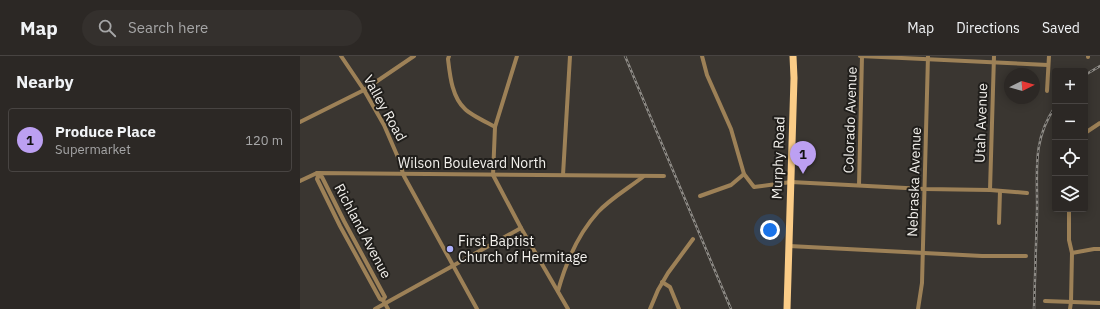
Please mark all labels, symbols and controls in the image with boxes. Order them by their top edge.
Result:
search box [82,10,362,46]
text: Map [20,16,58,40]
icon: search [96,17,118,39]
text: Search here [128,18,208,37]
text: Map [907,19,934,37]
text: Directions [956,19,1020,37]
text: Saved [1042,19,1080,37]
street label: Colorado Avenue [839,66,861,174]
north arrow [1004,68,1040,104]
map controls [1052,68,1088,212]
button: + [1052,68,1088,104]
text: Nearby [16,71,74,93]
street label: Valley Road [359,72,411,144]
street label: Utah Avenue [971,82,991,163]
button: − [1052,104,1088,140]
street label: Murphy Road [768,116,788,200]
text: Produce Place [55,122,156,141]
street label: Nebraska Avenue [903,126,925,237]
text: 1 [26,132,34,149]
text: 120 m [245,132,283,149]
button: locate [1052,140,1088,176]
text: Supermarket [55,141,131,158]
pin: 1 [790,141,816,174]
street label: Wilson Boulevard North [398,154,546,172]
button: layers [1052,176,1088,212]
street label: Richland Avenue [330,180,396,282]
your location [760,220,780,240]
place label: First Baptist Church of Hermitage [458,232,588,266]
marker: First Baptist Church of Hermitage [445,244,455,254]

